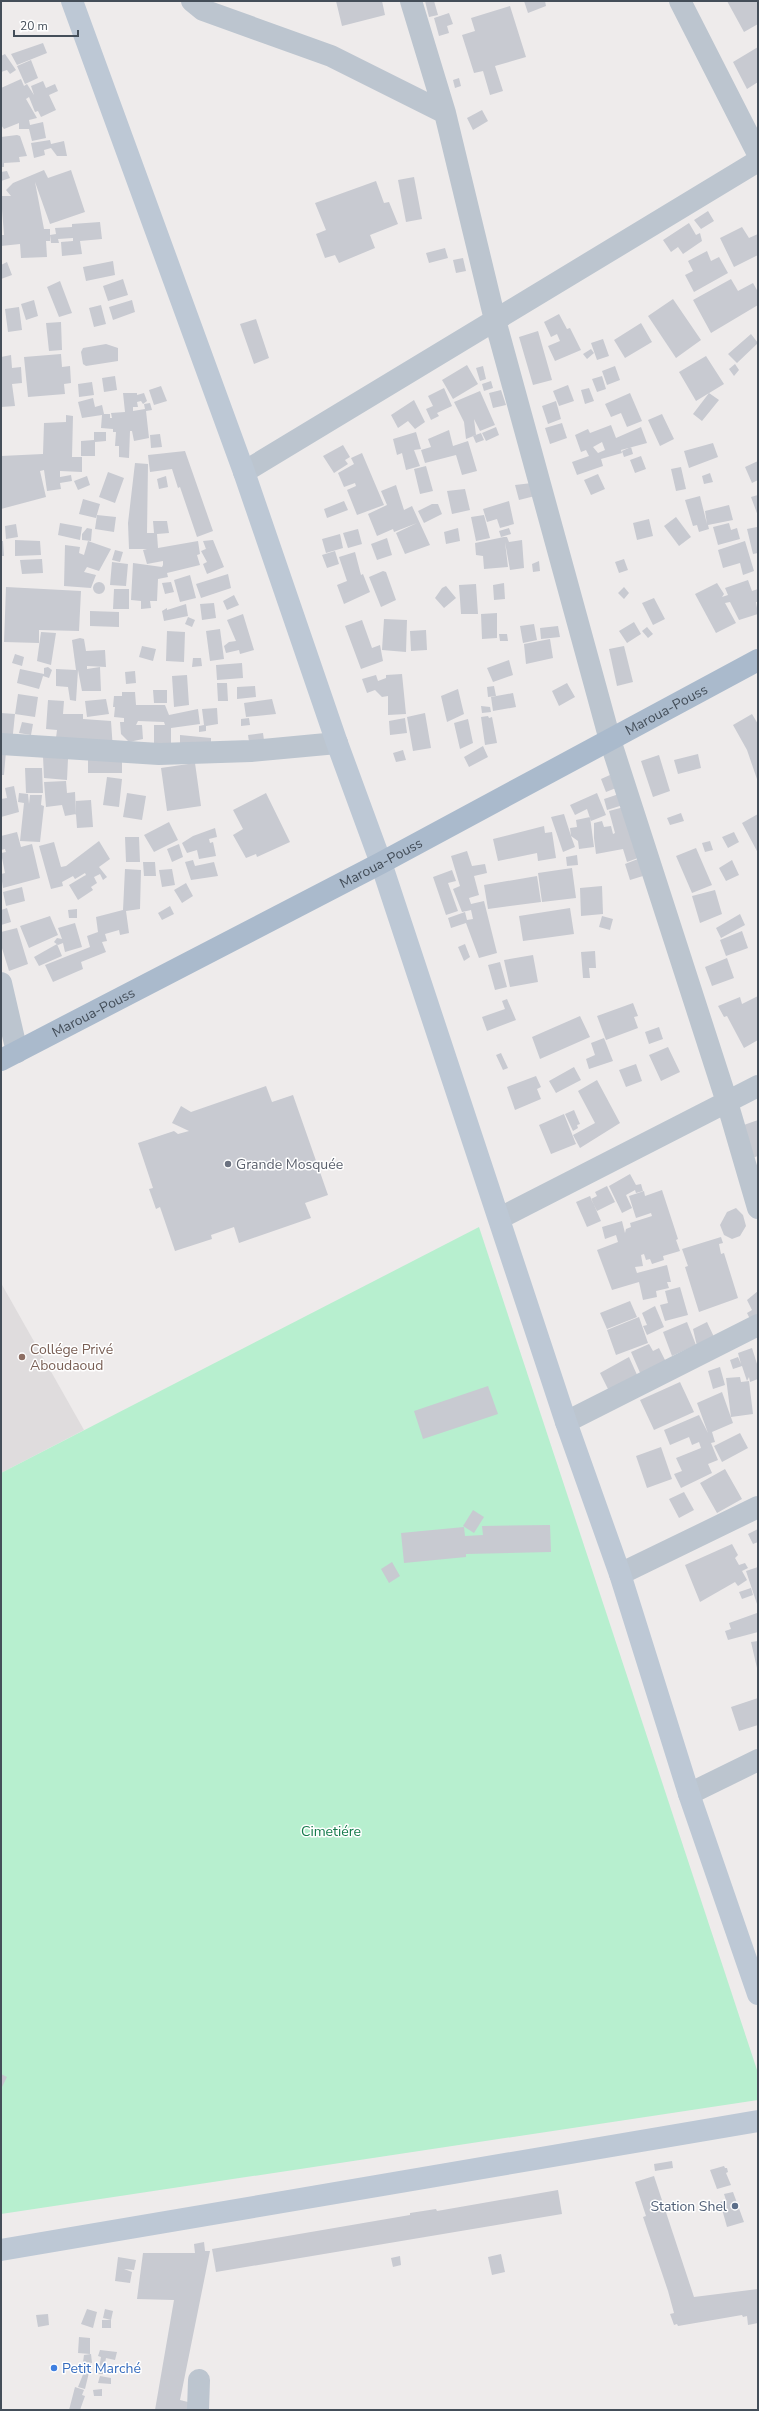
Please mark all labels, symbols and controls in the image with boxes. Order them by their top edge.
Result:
scale bar [14,12,78,38]
text: 20 m [20,18,48,34]
street label: Maroua-Pouss [622,680,711,740]
street label: Maroua-Pouss [336,833,426,893]
street label: Maroua-Pouss [49,983,139,1042]
place label: Grande Mosquée [236,1155,343,1174]
marker: Grande Mosquée [223,1159,233,1169]
place label: Collége Privé Aboudaoud [30,1340,113,1375]
marker: Collége Privé Aboudaoud [17,1352,27,1362]
park label: Cimetiére [301,1822,361,1841]
place label: Station Shel [650,2197,728,2216]
marker: Station Shel [730,2201,740,2211]
place label: Petit Marché [62,2359,141,2378]
marker: Petit Marché [49,2363,59,2373]

